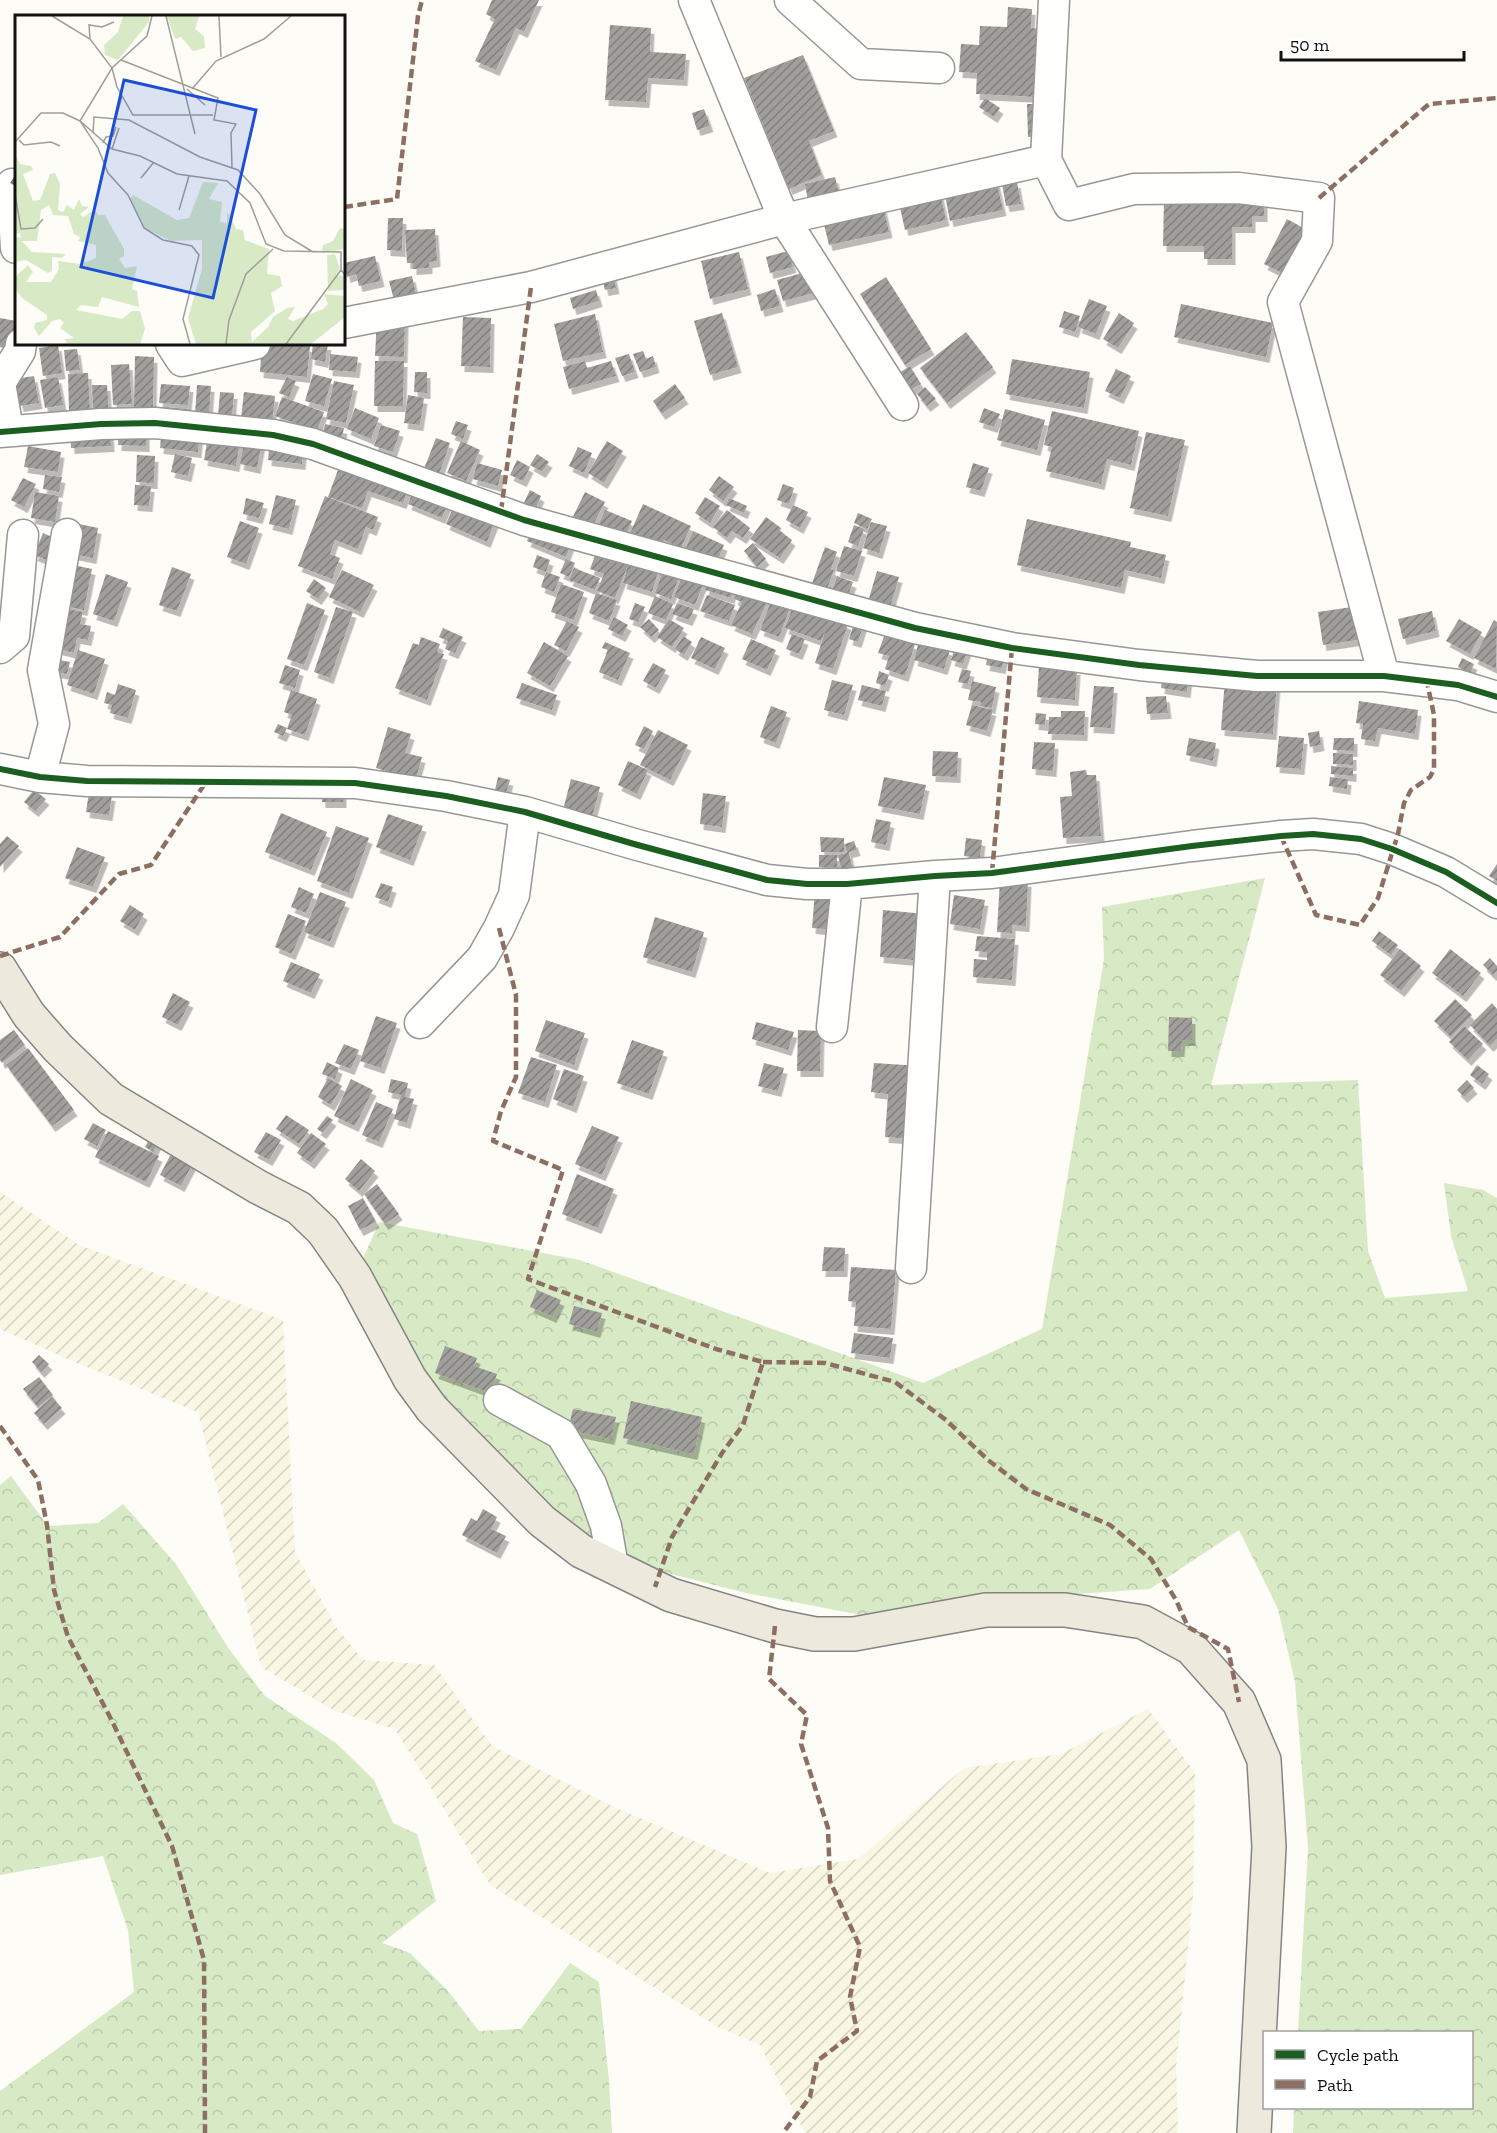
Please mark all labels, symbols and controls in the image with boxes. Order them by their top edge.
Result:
inset map [15,15,345,345]
scale bar [1281,24,1464,62]
text: 50 m [1290,34,1330,56]
legend [1263,2031,1473,2109]
text: Cycle path [1317,2044,1399,2066]
text: Path [1317,2074,1353,2096]

